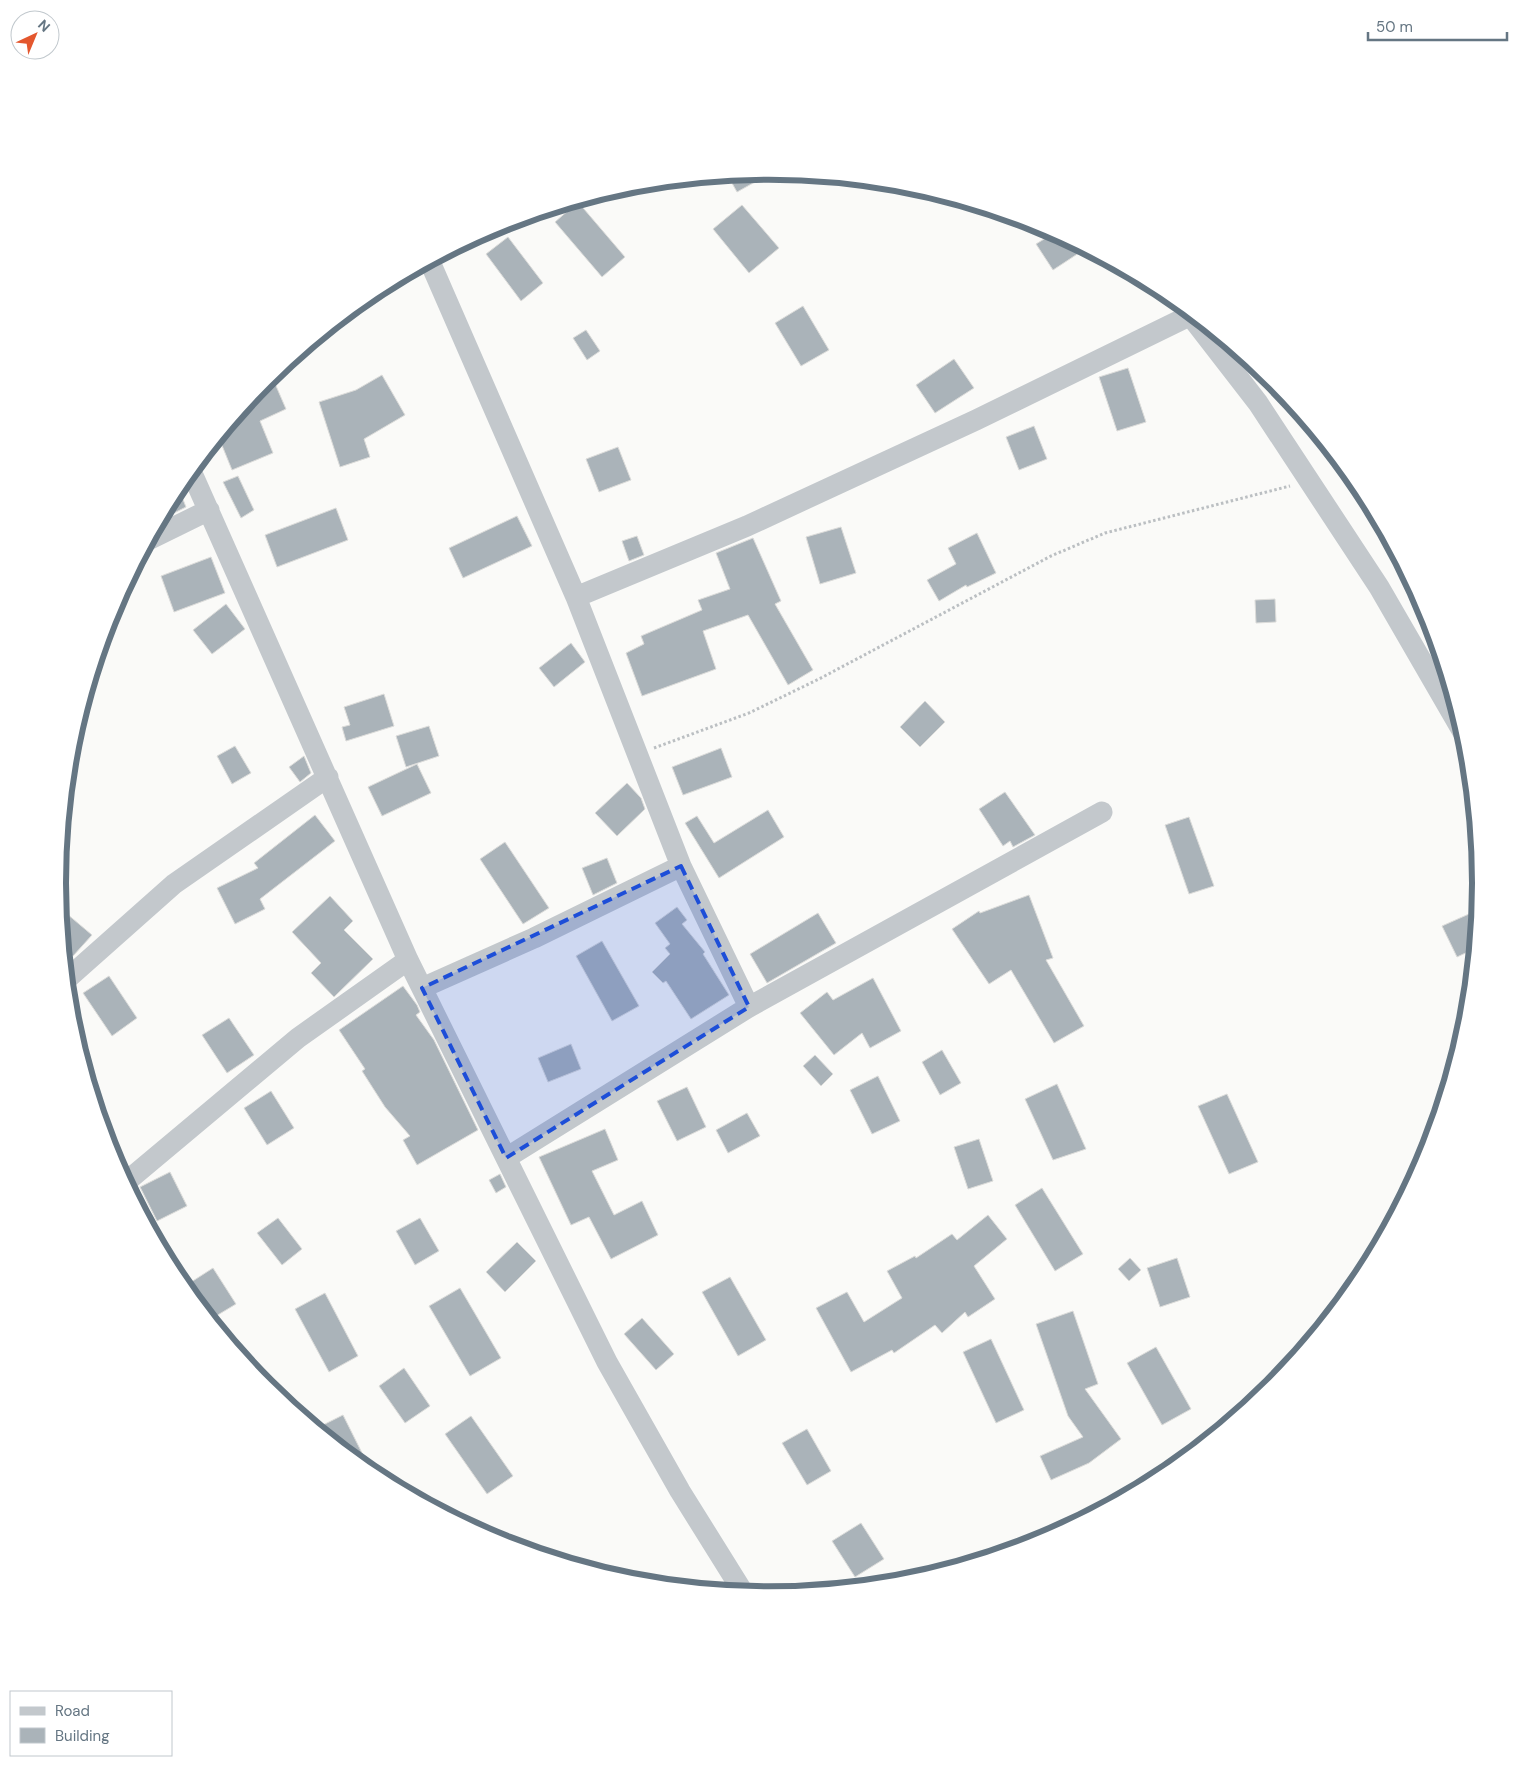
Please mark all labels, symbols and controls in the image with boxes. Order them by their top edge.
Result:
north arrow [10,10,60,60]
scale bar [1368,10,1507,42]
text: N [34,16,54,36]
text: 50 m [1376,17,1413,37]
legend [10,1691,172,1756]
text: Road [55,1701,90,1721]
text: Building [55,1726,110,1746]

